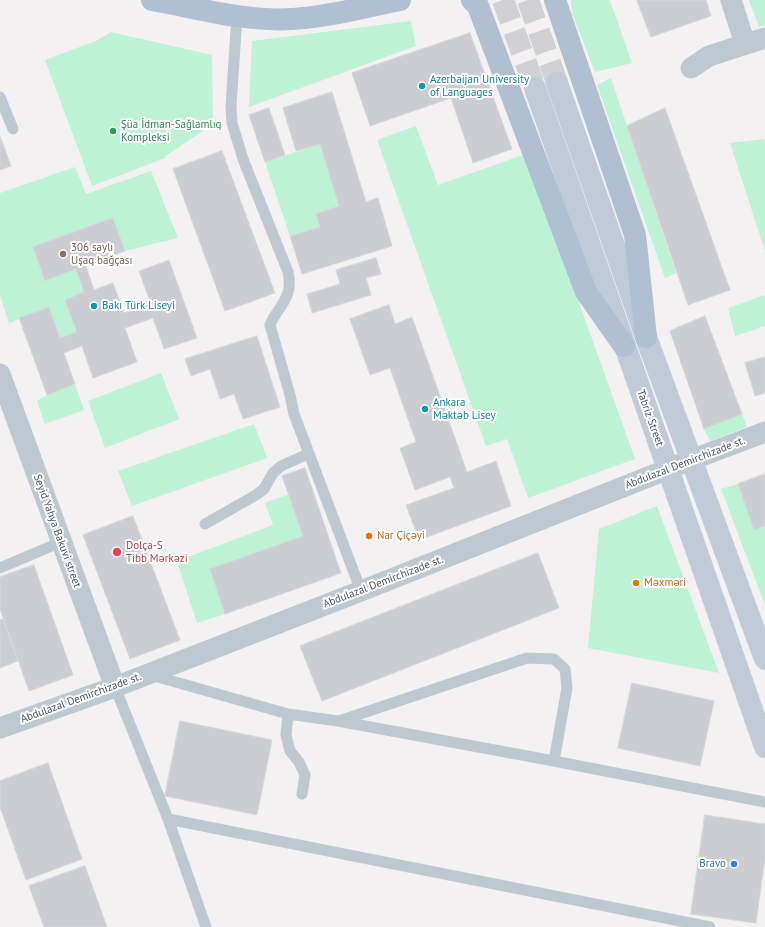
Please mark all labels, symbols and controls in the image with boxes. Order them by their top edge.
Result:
place label: Azerbaijan University of Languages [430,73,529,99]
marker: Azerbaijan University of Languages [417,81,427,91]
place label: Şüa İdman-Sağlamlıq Kompleksi [121,118,222,144]
marker: Şüa İdman-Sağlamlıq Kompleksi [108,126,118,136]
place label: 306 saylı Uşaq bağçası [71,241,132,267]
marker: 306 saylı Uşaq bağçası [58,249,68,259]
place label: Bakı Türk Liseyi [102,299,175,313]
marker: Bakı Türk Liseyi [89,301,99,311]
street label: Tabriz Street [634,388,666,448]
place label: Ankara Məktəb Lisey [433,396,496,422]
marker: Ankara Məktəb Lisey [420,404,430,414]
street label: Abdulazal Demirchizade st. [623,434,747,492]
street label: Seyid Yahya Bakuvi street [30,473,84,589]
place label: Nar Çiçəyi [377,529,425,543]
marker: Nar Çiçəyi [364,531,374,541]
place label: Dolça-S Tibb Mərkəzi [126,539,188,565]
marker: Dolça-S Tibb Mərkəzi [111,546,123,558]
street label: Abdulazal Demirchizade st. [321,553,445,611]
place label: Məxməri [644,576,686,590]
marker: Məxməri [631,578,641,588]
street label: Abdulazal Demirchizade st. [19,670,143,726]
place label: Bravo [699,857,726,871]
marker: Bravo [729,859,739,869]

